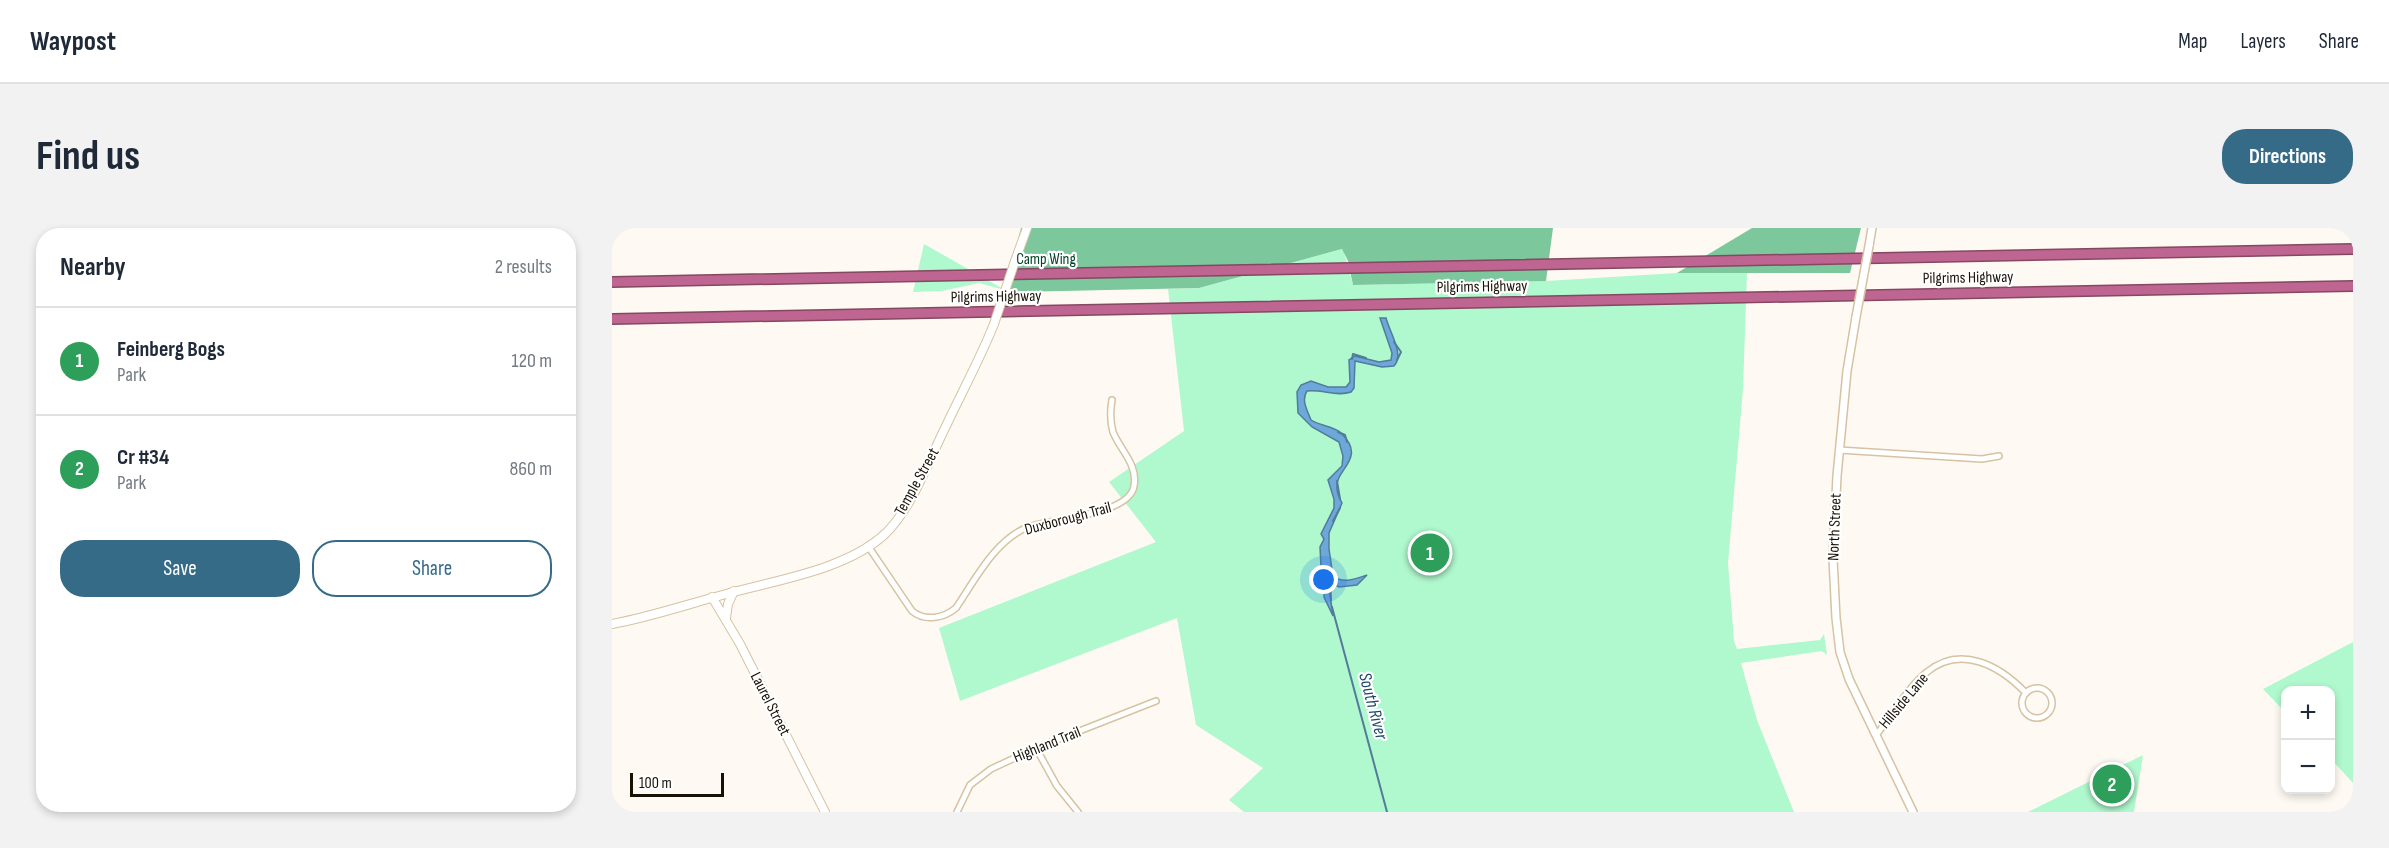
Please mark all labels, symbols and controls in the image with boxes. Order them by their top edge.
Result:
text: Waypost [30,25,116,58]
text: Map [2178,29,2207,54]
text: Layers [2240,29,2286,54]
text: Share [2319,29,2359,54]
button: Directions [2222,129,2353,184]
text: Find us [36,131,140,182]
park label: Camp Wing [1016,250,1076,269]
text: Nearby [60,252,126,283]
text: 2 results [495,255,552,279]
street label: Pilgrims Highway [1923,268,2013,288]
street label: Pilgrims Highway [1437,277,1527,297]
street label: Pilgrims Highway [951,287,1041,307]
text: Feinberg Bogs [117,336,225,363]
text: 1 [76,349,83,373]
text: 120 m [512,349,552,373]
text: Park [117,363,146,387]
text: Cr #34 [117,444,169,471]
street label: Temple Street [891,445,943,519]
text: 2 [75,457,84,481]
text: 860 m [510,457,552,481]
text: Park [117,471,146,495]
street label: North Street [1824,493,1846,561]
street label: Duxborough Trail [1023,498,1113,540]
pin: 1 [1410,530,1450,576]
button: Save [60,540,300,597]
button: Share [312,540,552,597]
your location [1309,565,1338,594]
street label: Laurel Street [746,669,794,739]
street label: Hillside Lane [1875,669,1933,733]
water label: South River [1354,670,1392,743]
map controls [2281,686,2335,794]
button: + [2281,686,2335,740]
street label: Highland Trail [1010,723,1084,767]
button: − [2281,740,2335,794]
pin: 2 [2092,762,2132,806]
scale bar [630,770,724,798]
text: 100 m [639,774,672,793]

